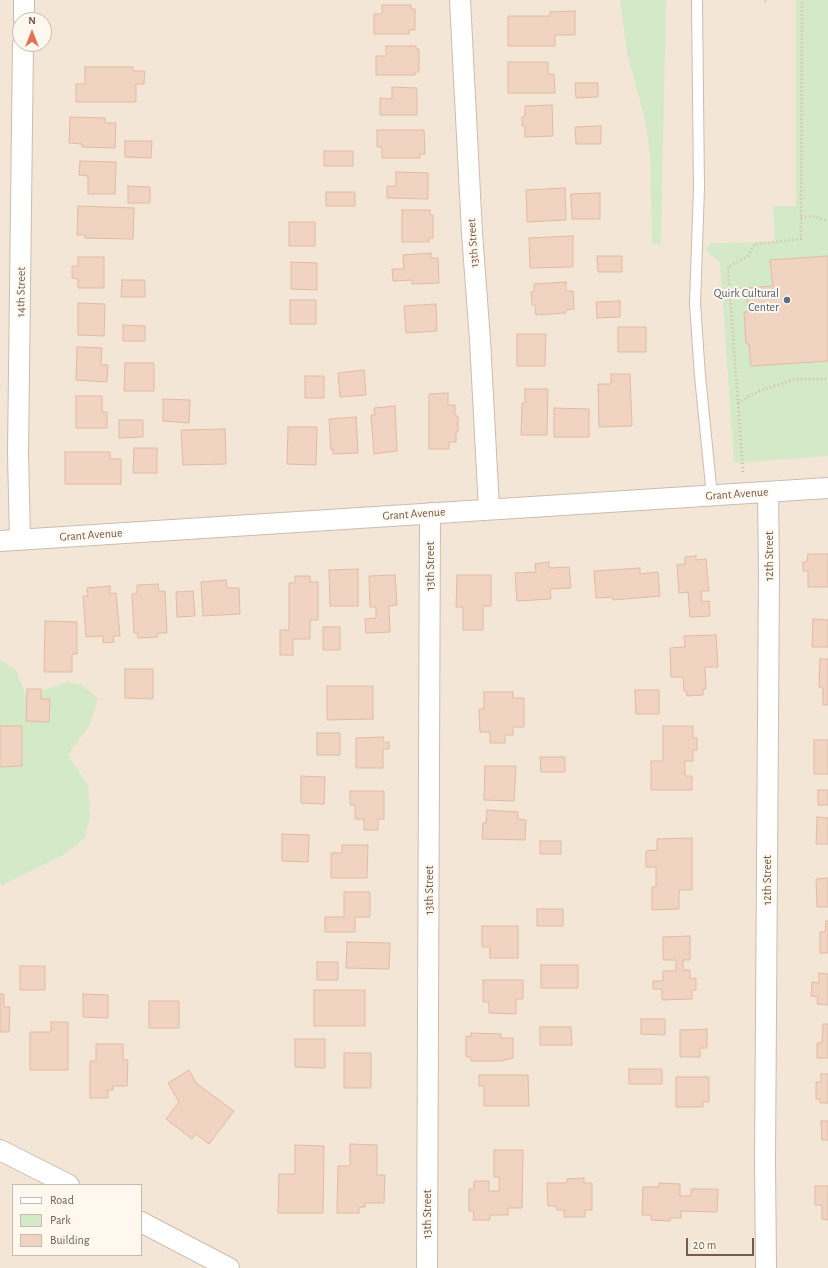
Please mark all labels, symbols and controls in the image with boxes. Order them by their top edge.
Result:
north arrow [12,12,52,52]
text: N [28,15,36,26]
street label: 13th Street [464,218,482,268]
street label: 14th Street [13,267,29,317]
place label: Quirk Cultural Center [714,286,779,314]
marker: Quirk Cultural Center [782,295,792,305]
street label: Grant Avenue [705,485,769,503]
street label: Grant Avenue [382,505,446,523]
street label: Grant Avenue [59,526,123,544]
street label: 12th Street [762,531,776,581]
street label: 13th Street [423,541,437,591]
street label: 12th Street [760,855,774,905]
street label: 13th Street [422,865,436,915]
legend [12,1184,142,1256]
street label: 13th Street [420,1189,434,1239]
text: Road [50,1194,74,1206]
text: Park [50,1214,71,1226]
scale bar [688,1230,756,1256]
text: Building [50,1234,90,1246]
text: 20 m [693,1239,716,1251]

